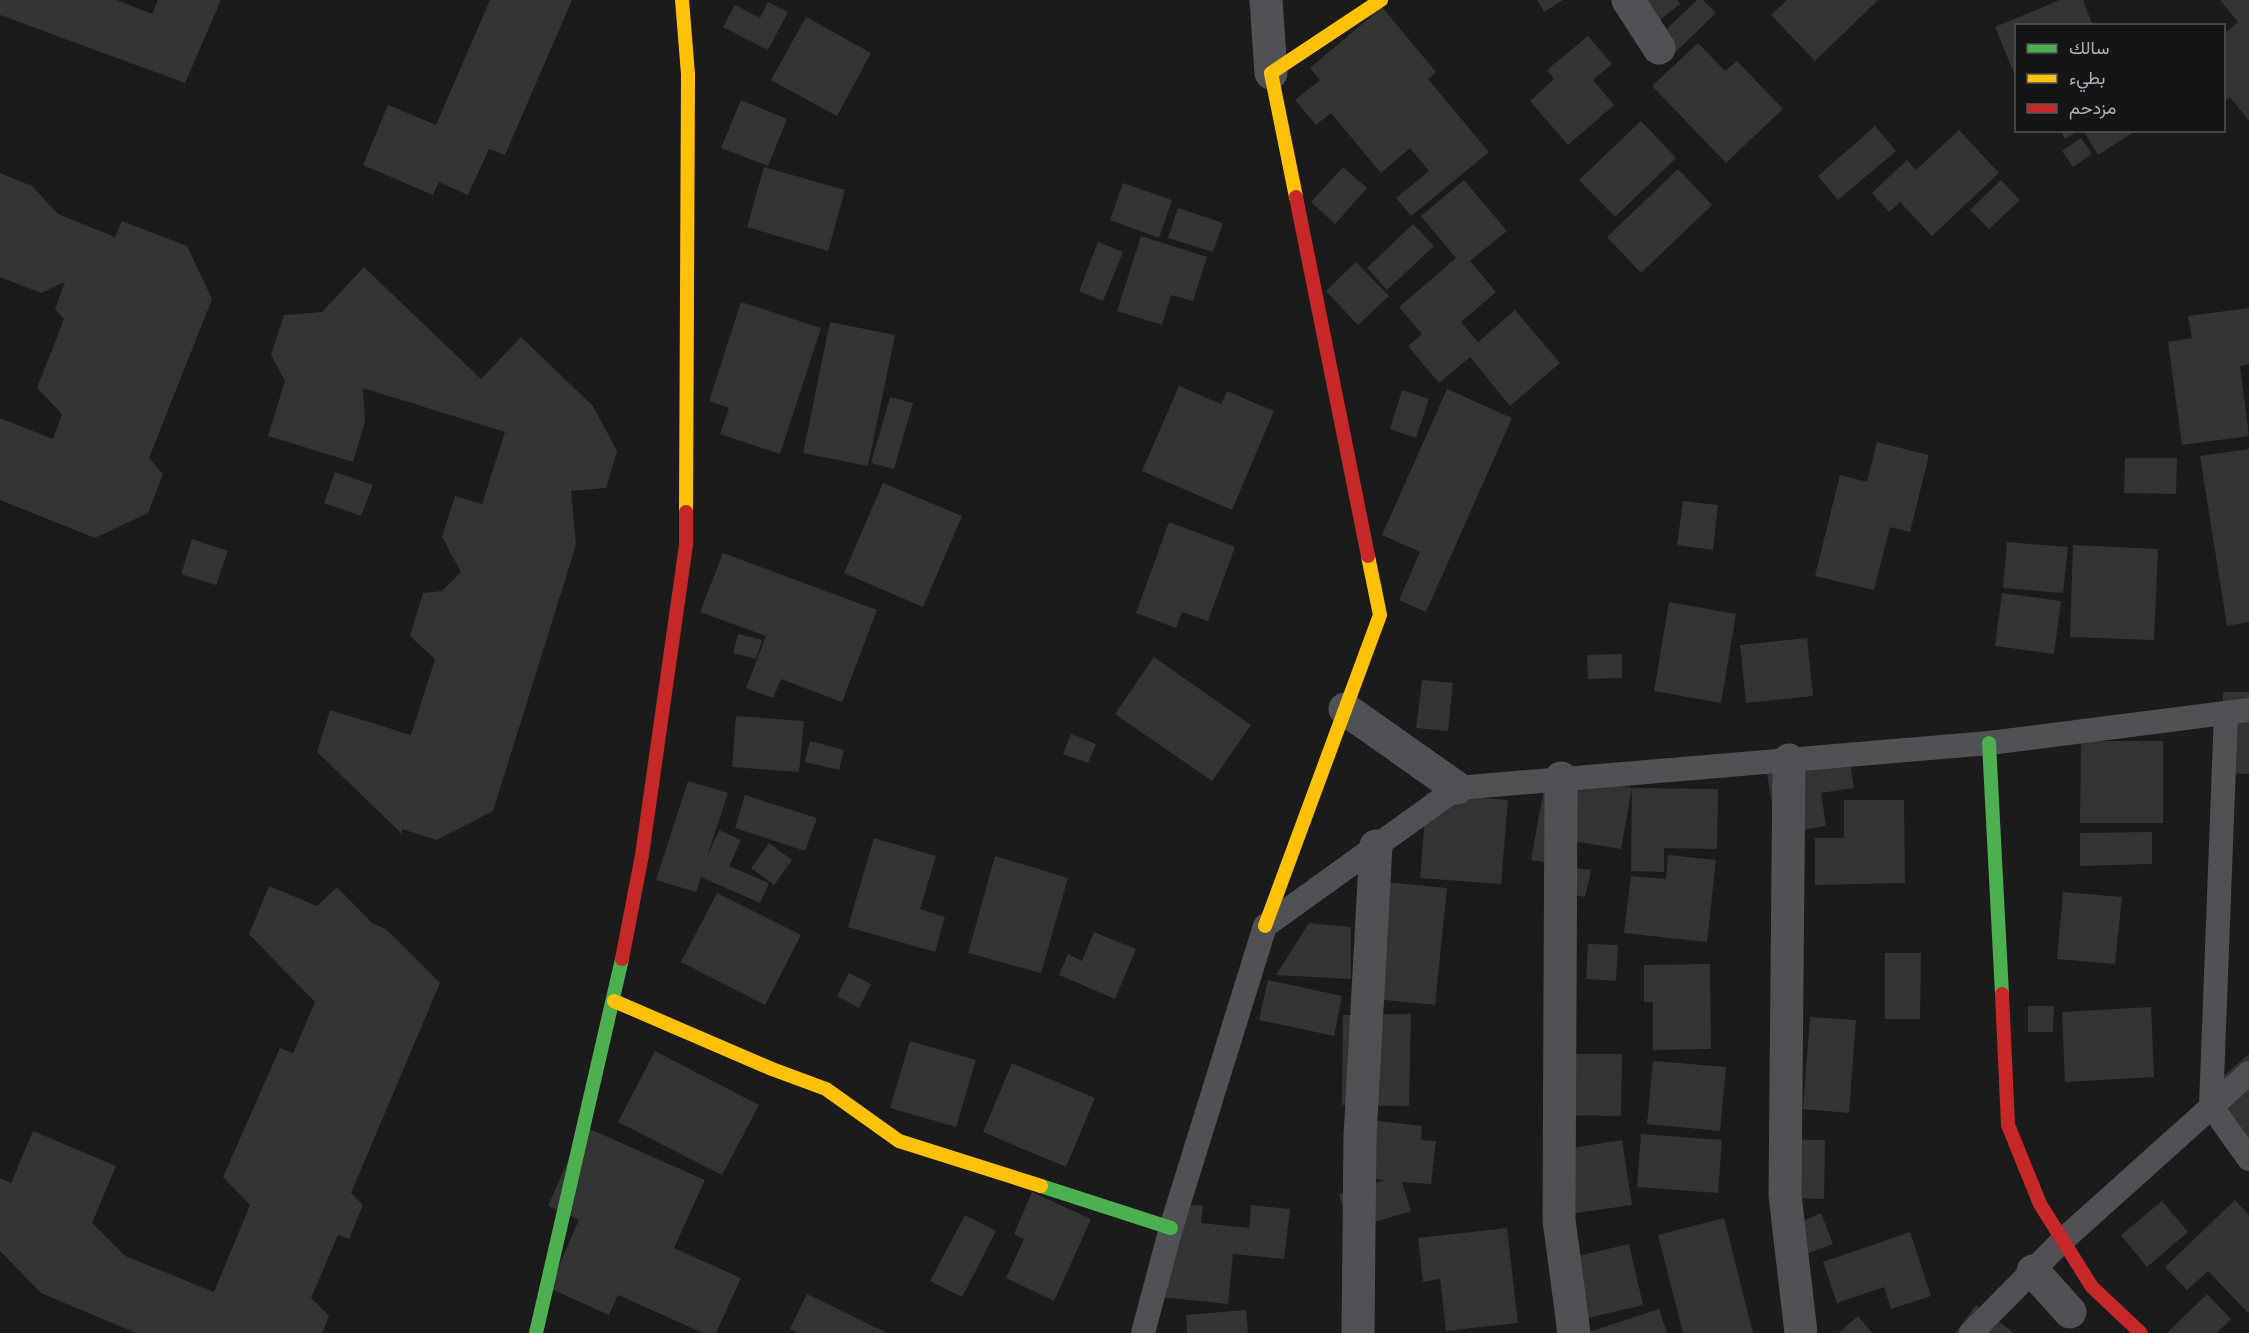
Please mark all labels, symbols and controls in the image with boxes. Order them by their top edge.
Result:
legend [2015,24,2225,132]
text: سالك [2069,37,2109,59]
text: بطيء [2069,67,2105,93]
text: مزدحم [2069,97,2116,120]

